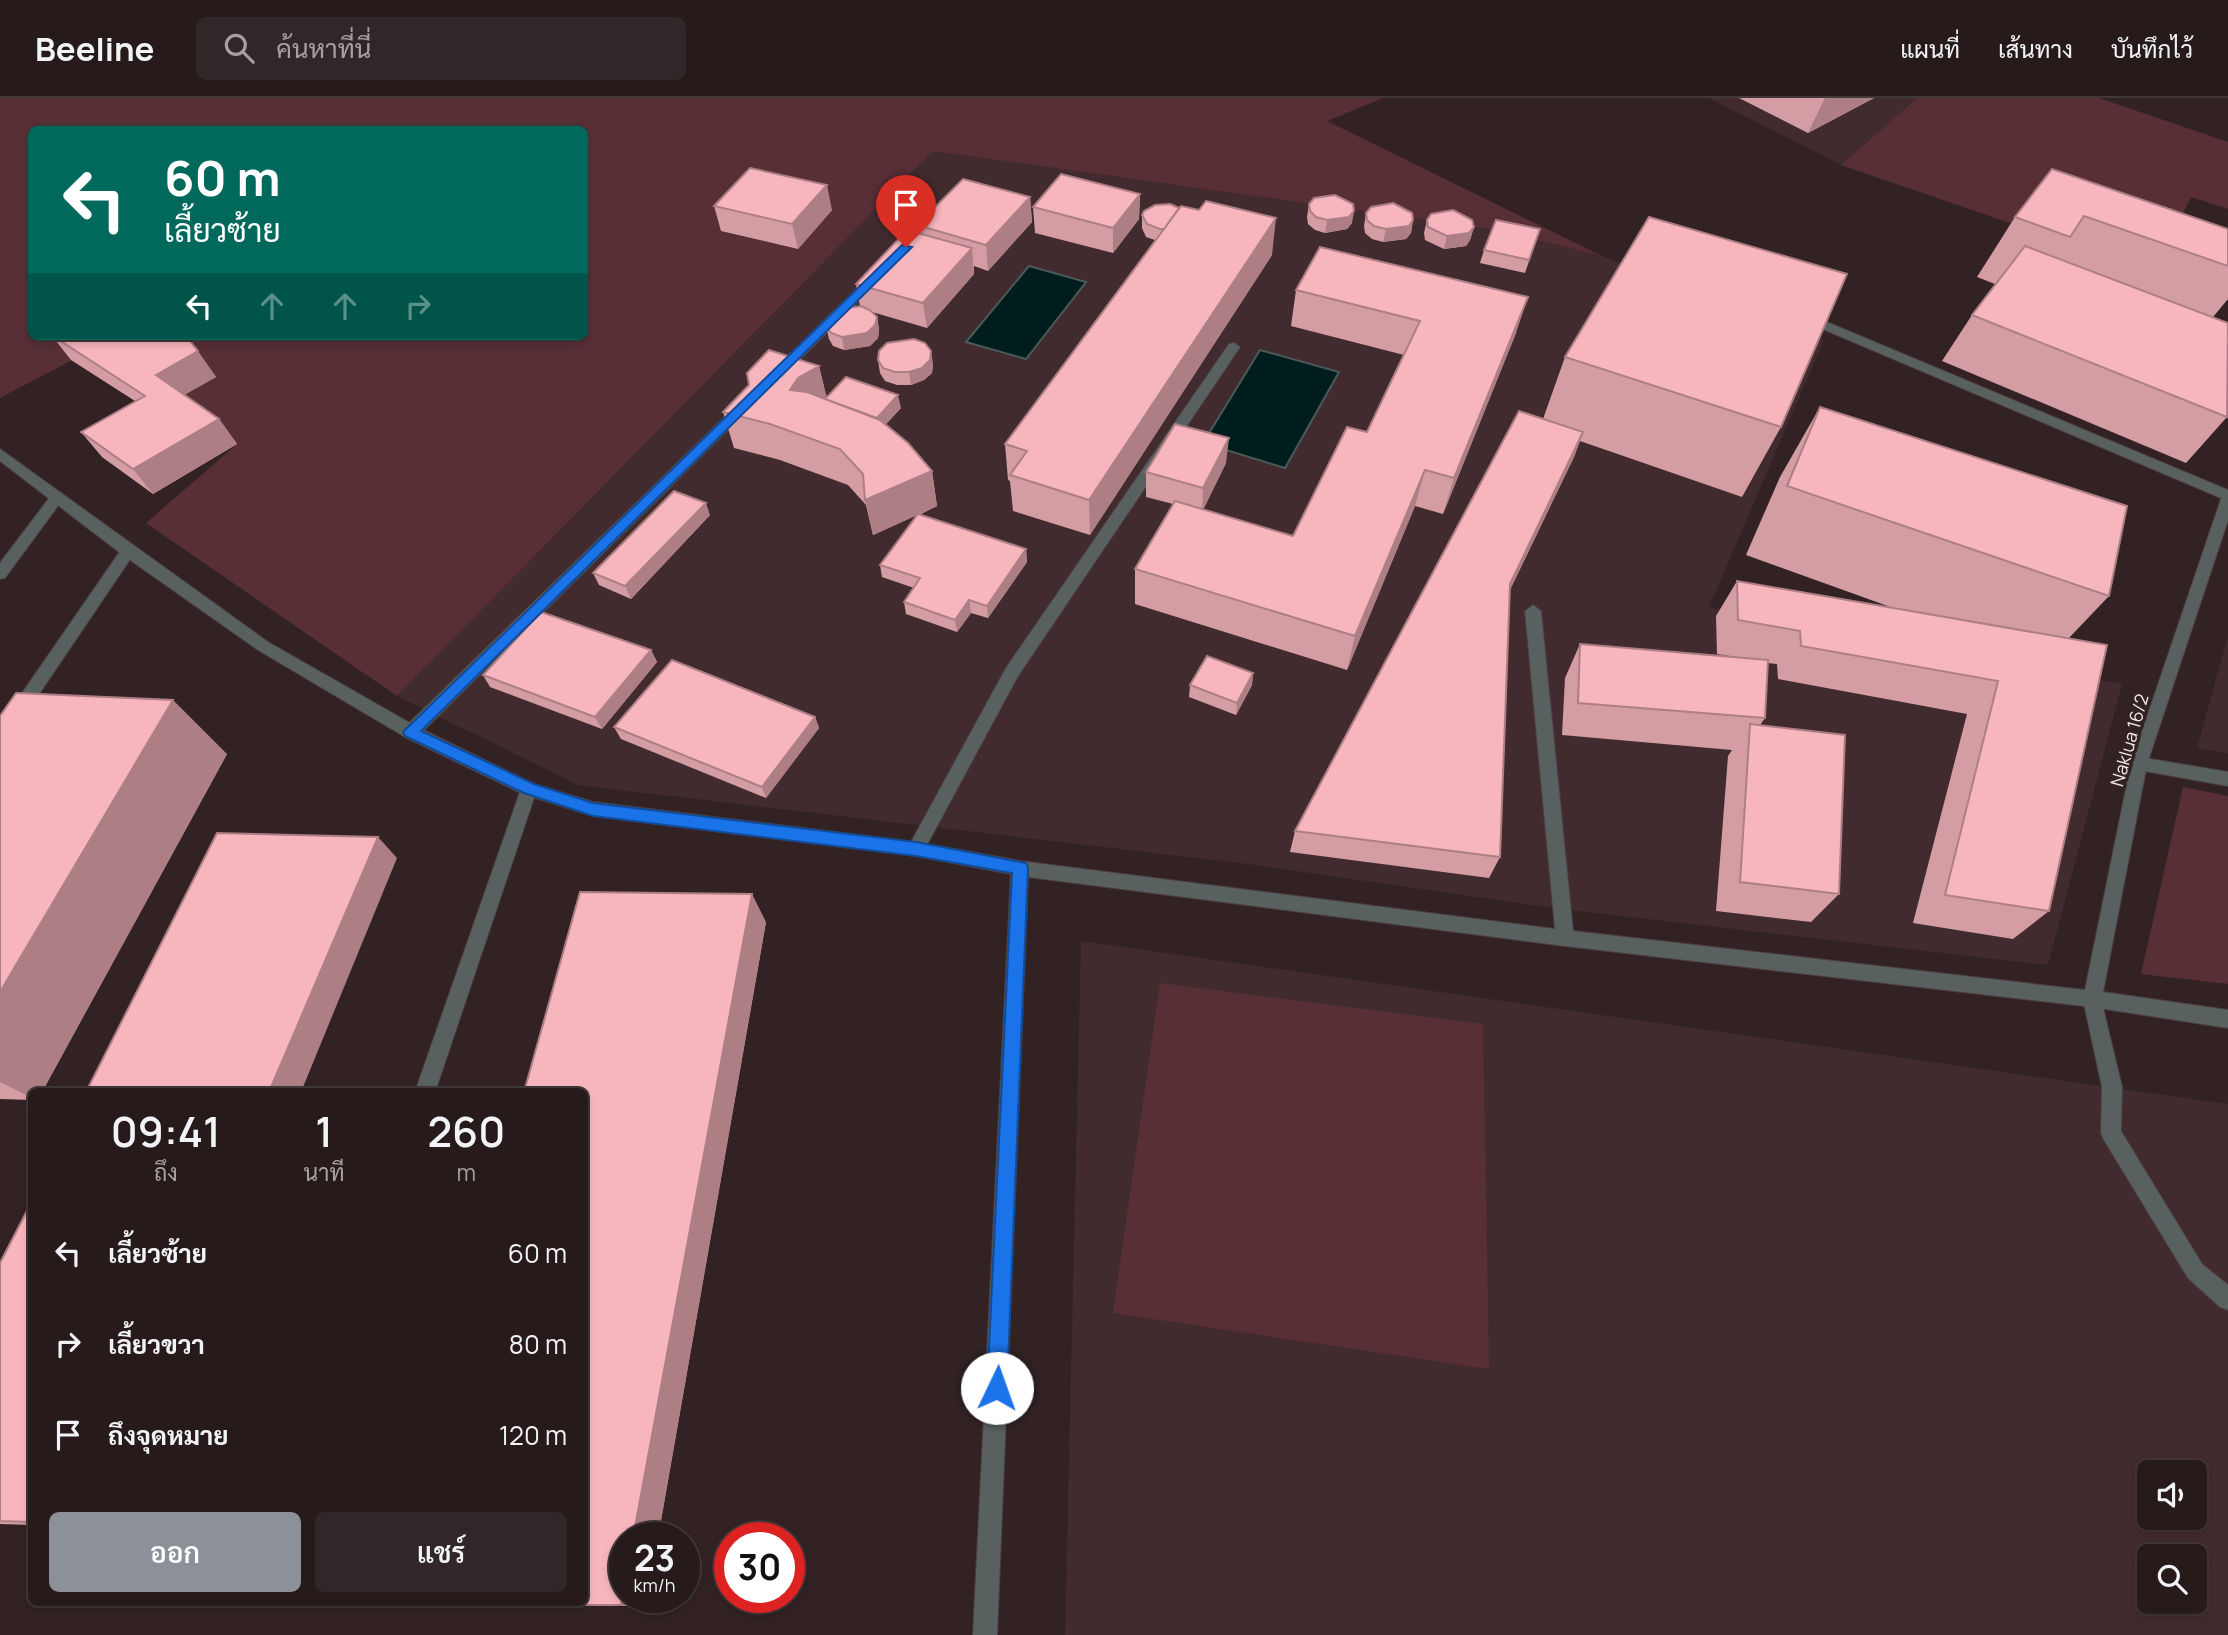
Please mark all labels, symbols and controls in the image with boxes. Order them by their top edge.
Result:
search box [196,17,686,80]
text: Beeline [35,26,154,71]
icon: search [220,29,258,67]
text: ค้นหาที่นี่ [276,30,371,66]
text: แผนที่ [1900,32,1960,65]
text: เส้นทาง [1998,32,2073,65]
text: บันทึกไว้ [2111,32,2193,65]
text: 60 m [164,144,281,211]
icon: left [49,154,140,245]
pin [876,175,936,247]
icon: arrive [887,186,925,224]
text: เลี้ยวซ้าย [164,208,281,252]
icon: left [180,287,218,325]
icon: ahead [253,287,291,325]
icon: ahead [326,287,364,325]
icon: right [399,287,437,325]
street label: Naklua 16/2 [2104,691,2154,789]
text: 09:41 [111,1102,221,1160]
text: 1 [315,1102,333,1160]
text: 260 [427,1102,505,1160]
text: ถึง [154,1156,178,1188]
text: นาที [304,1156,345,1188]
text: m [456,1156,476,1188]
icon: left [49,1234,87,1272]
text: เลี้ยวซ้าย [108,1235,207,1271]
text: 60 m [508,1235,567,1271]
icon: right [49,1325,87,1363]
text: เลี้ยวขวา [108,1326,205,1362]
text: 80 m [509,1326,567,1362]
position arrow [960,1351,1034,1425]
icon: arrive [49,1416,87,1454]
text: ถึงจุดหมาย [108,1417,229,1453]
text: 120 m [499,1417,567,1453]
map controls [2137,1460,2207,1614]
button: sound [2137,1460,2207,1530]
button: ออก [49,1512,301,1592]
button: แชร์ [315,1512,567,1592]
speed limit sign: 30 [714,1522,805,1613]
text: 23 [634,1534,675,1582]
button: search [2137,1544,2207,1614]
text: km/h [634,1573,675,1597]

